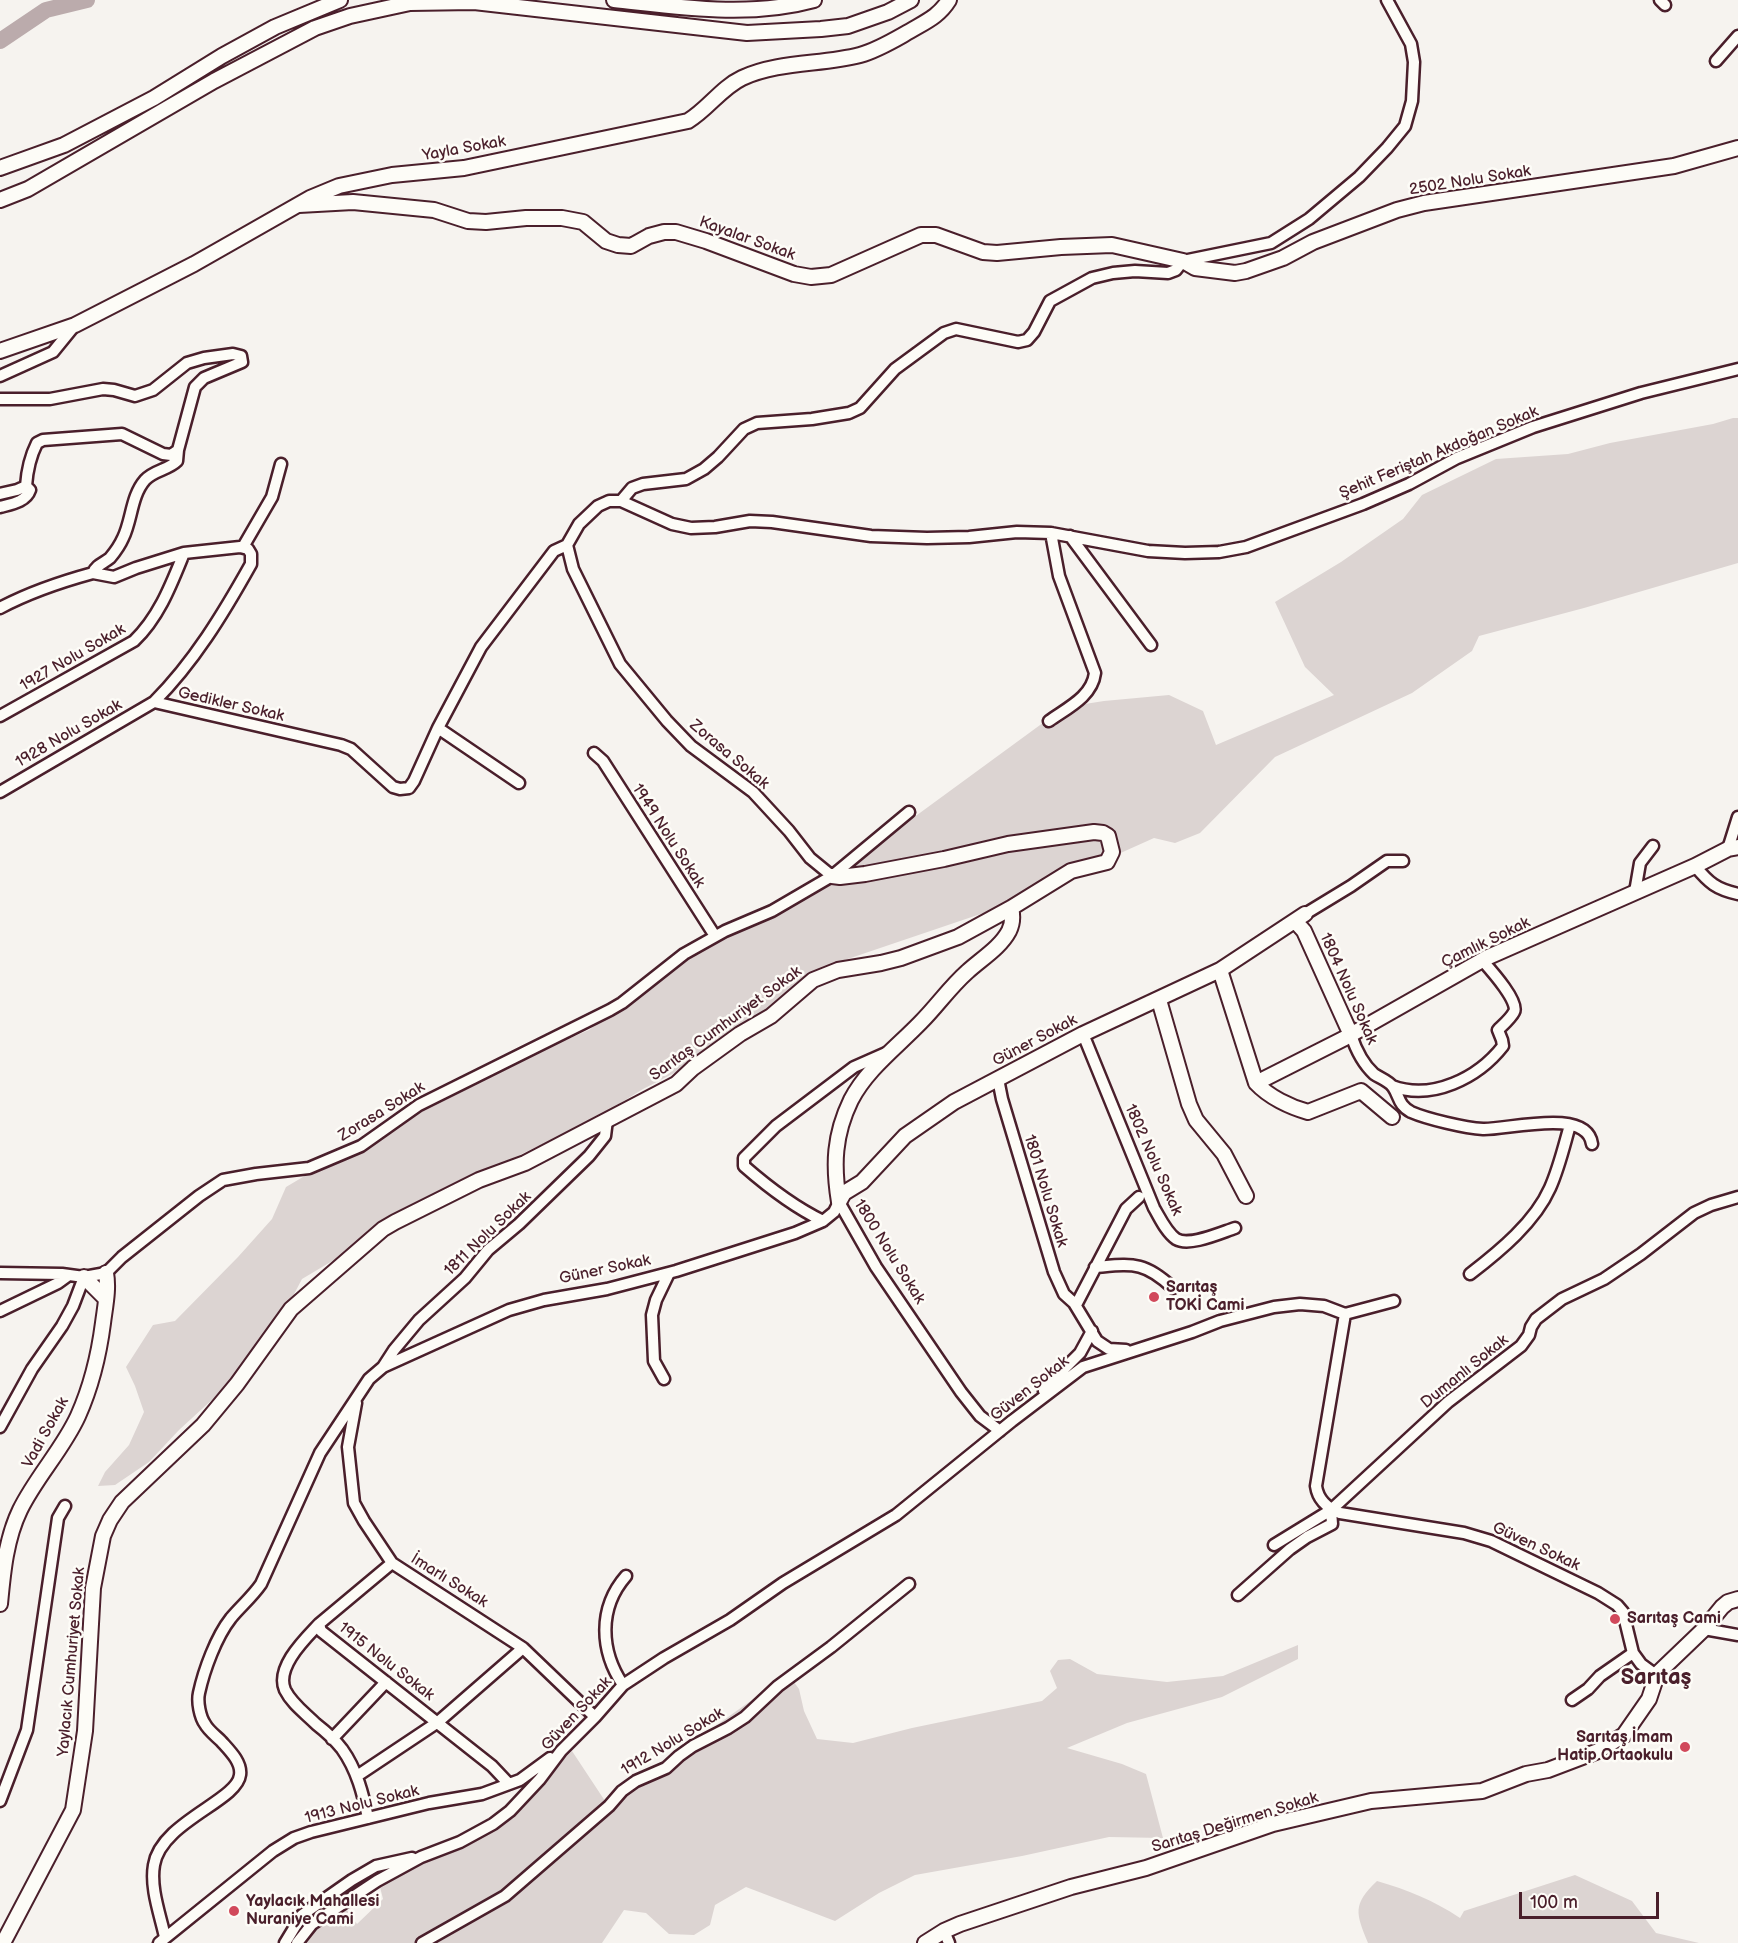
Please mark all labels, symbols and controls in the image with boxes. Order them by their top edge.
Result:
street label: Yayla Sokak [421,132,507,166]
street label: 2502 Nolu Sokak [1408,162,1532,200]
street label: Kayalar Sokak [696,213,798,265]
street label: Şehit Feriştah Akdoğan Sokak [1337,402,1541,504]
street label: 1927 Nolu Sokak [17,620,129,696]
street label: Gedikler Sokak [176,683,286,727]
street label: 1928 Nolu Sokak [12,696,126,772]
street label: Zorasa Sokak [685,716,773,794]
street label: 1949 Nolu Sokak [627,780,709,892]
street label: Çamlık Sokak [1438,913,1534,973]
street label: 1804 Nolu Sokak [1315,930,1381,1048]
street label: Sarıtaş Cumhuriyet Sokak [646,962,806,1086]
street label: Güner Sokak [990,1011,1080,1071]
street label: Zorasa Sokak [335,1078,429,1146]
street label: 1802 Nolu Sokak [1120,1101,1186,1219]
street label: 1801 Nolu Sokak [1019,1132,1071,1250]
street label: 1811 Nolu Sokak [441,1188,535,1280]
street label: 1800 Nolu Sokak [849,1196,929,1308]
street label: Güner Sokak [558,1251,652,1289]
place label: Sarıtaş TOKİ Cami [1166,1278,1244,1316]
marker: Sarıtaş TOKİ Cami [1147,1290,1161,1304]
street label: Dumanlı Sokak [1417,1331,1513,1413]
street label: Güven Sokak [987,1352,1073,1426]
street label: Vadi Sokak [19,1394,73,1472]
street label: Güven Sokak [1489,1518,1583,1576]
street label: İmarlı Sokak [407,1550,491,1612]
street label: Yaylacık Cumhuriyet Sokak [54,1566,90,1758]
place label: Sarıtaş Cami [1627,1609,1721,1629]
marker: Sarıtaş Cami [1608,1612,1622,1626]
street label: 1915 Nolu Sokak [334,1619,438,1705]
district label: Sarıtaş [1621,1665,1691,1691]
street label: Güven Sokak [538,1673,616,1755]
street label: 1912 Nolu Sokak [618,1704,728,1780]
place label: Sarıtaş İmam Hatip Ortaokulu [1557,1728,1673,1766]
marker: Sarıtaş İmam Hatip Ortaokulu [1678,1740,1692,1754]
street label: 1913 Nolu Sokak [303,1782,421,1828]
street label: Sarıtaş Değirmen Sokak [1149,1789,1321,1857]
scale bar [1522,1880,1662,1918]
place label: Yaylacık Mahallesi Nuraniye Cami [246,1892,379,1930]
text: 100 m [1530,1892,1578,1913]
marker: Yaylacık Mahallesi Nuraniye Cami [227,1904,241,1918]

